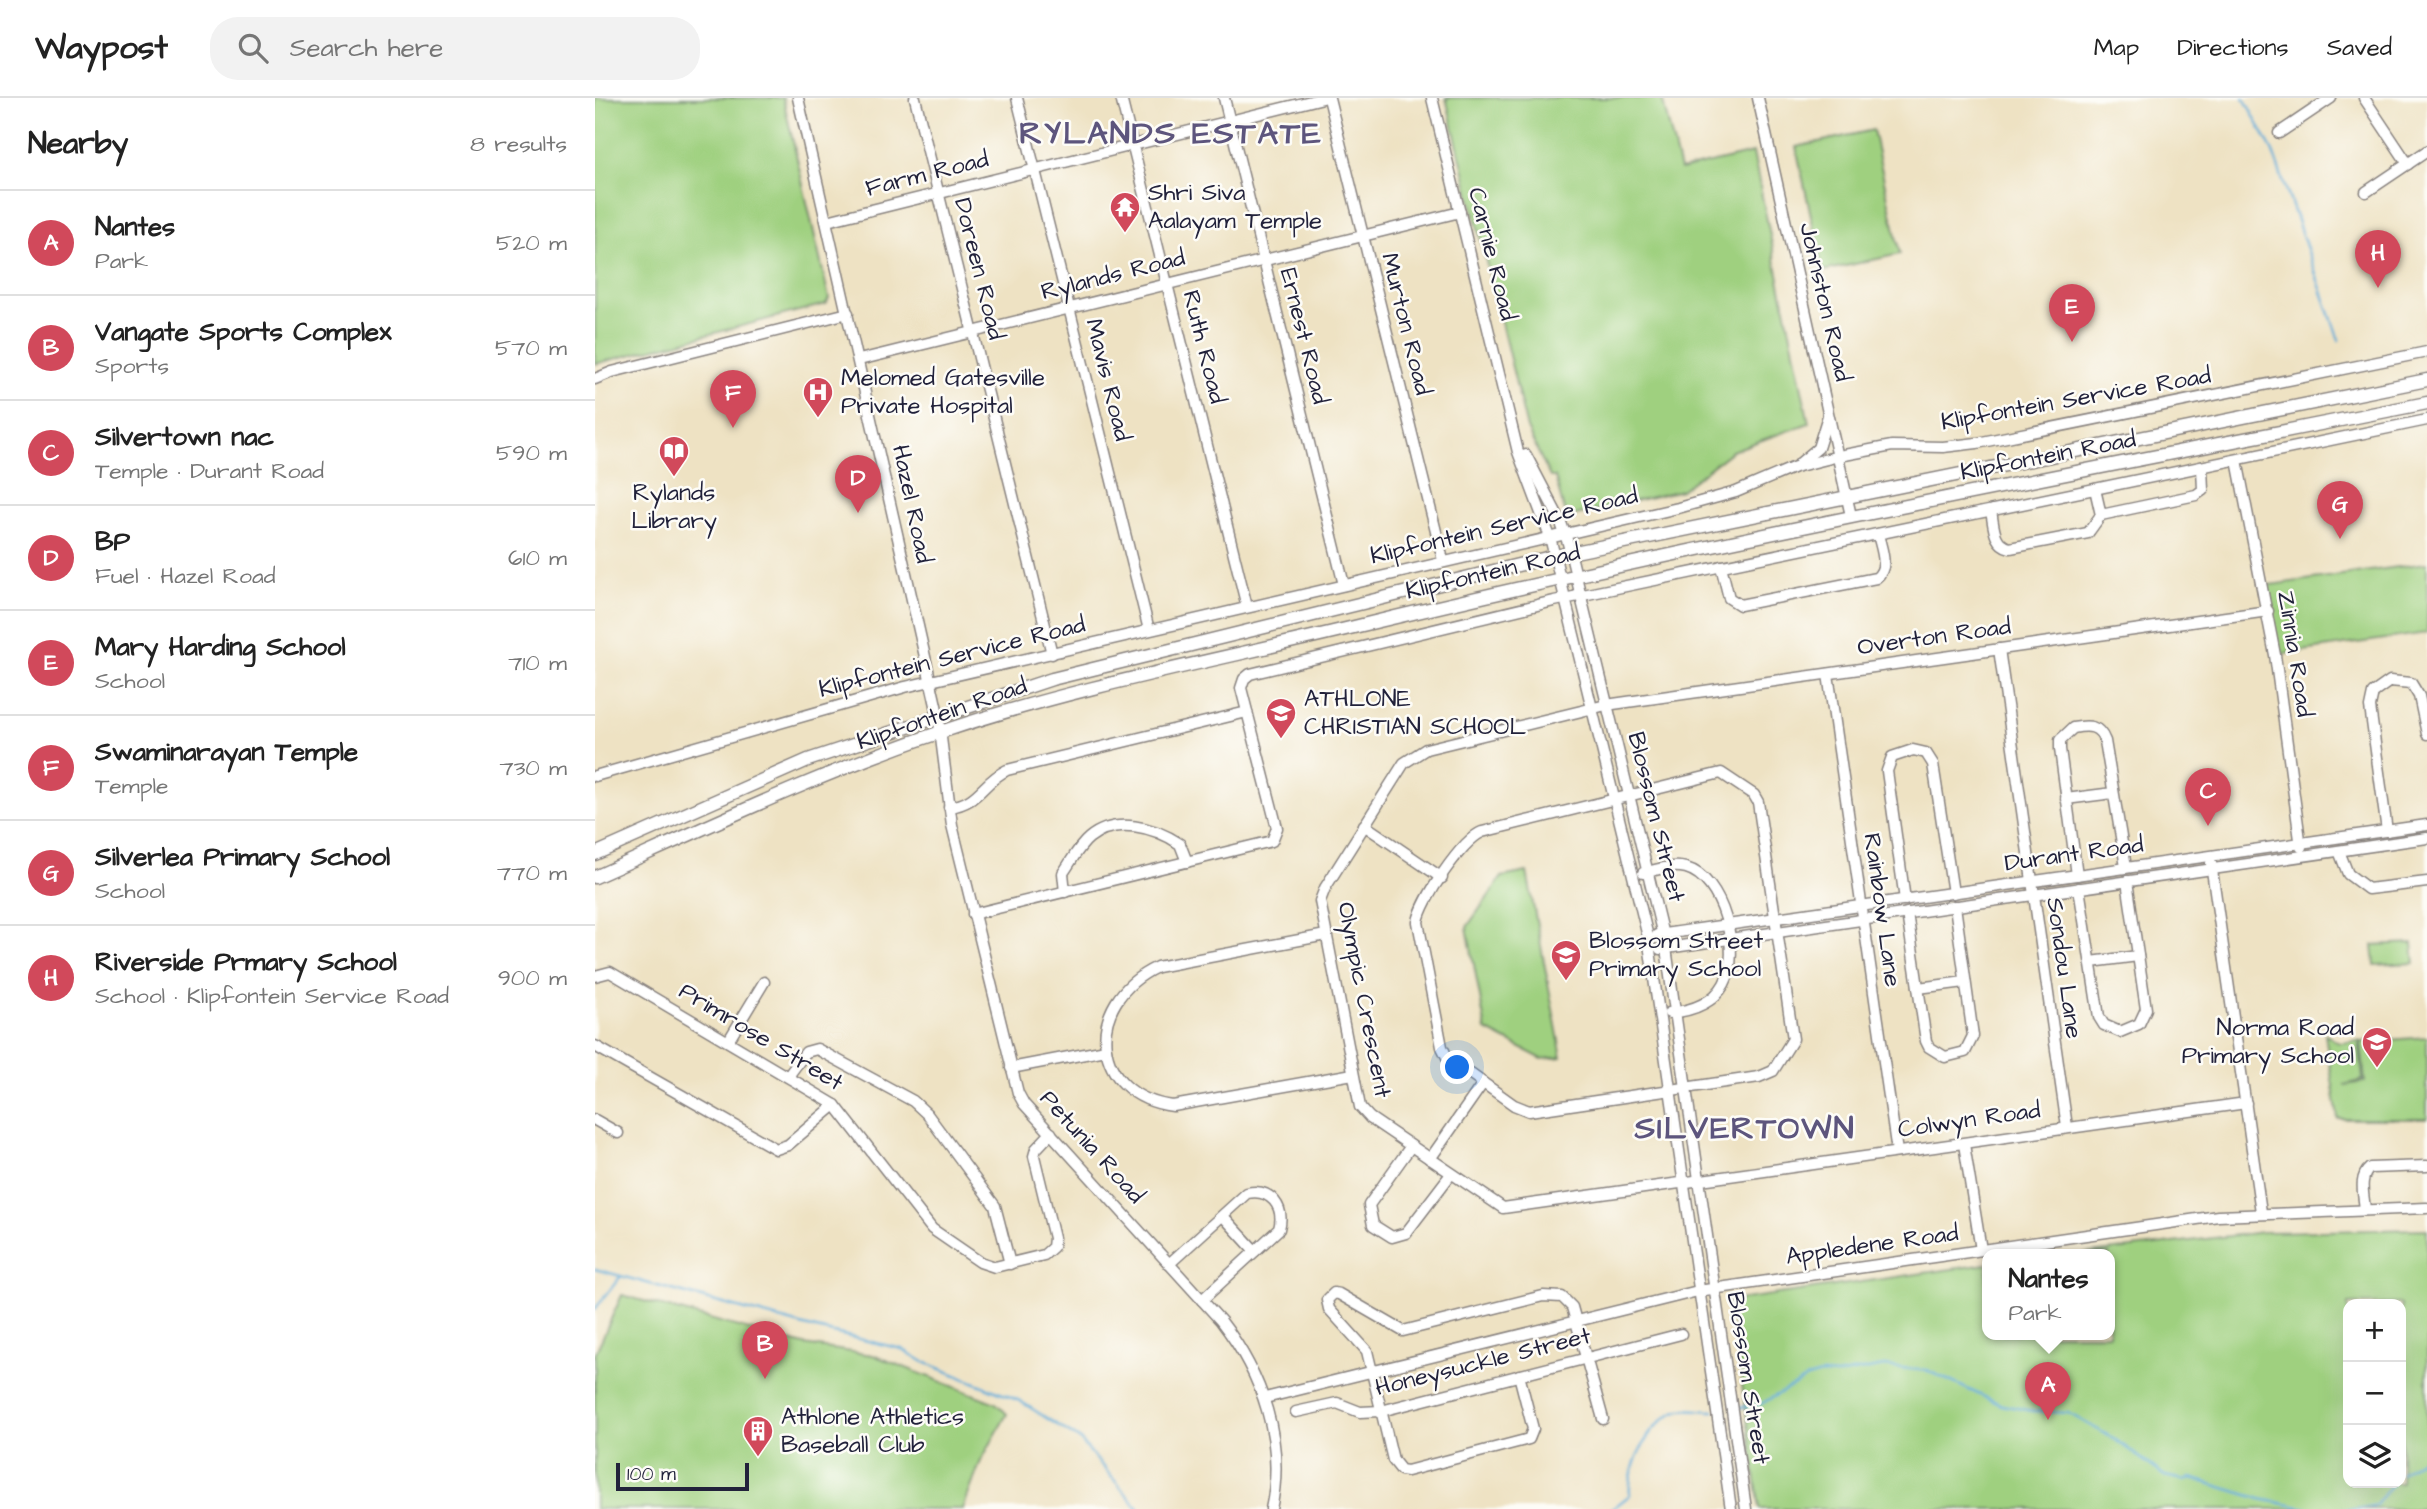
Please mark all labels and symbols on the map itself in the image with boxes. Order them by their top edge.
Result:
district label: RYLANDS ESTATE [1019,111,1323,156]
street label: Farm Road [862,142,992,206]
place label: Shri Siva Aalayam Temple [1148,176,1322,239]
street label: Carnie Road [1459,184,1525,324]
temple icon: Shri Siva Aalayam Temple [1108,190,1142,234]
street label: Doreen Road [945,195,1013,343]
street label: Johnston Road [1790,219,1860,385]
pin: H [2355,230,2401,288]
street label: Rylands Road [1037,241,1189,310]
street label: Murton Road [1372,249,1440,399]
street label: Ernest Road [1271,264,1337,408]
pin: E [2049,284,2095,342]
street label: Ruth Road [1174,287,1234,407]
street label: Mavis Road [1076,315,1140,445]
street label: Klipfontein Service Road [1938,359,2214,439]
place label: Melomed Gatesville Private Hospital [841,361,1045,423]
pin: F [710,370,756,428]
hospital icon: Melomed Gatesville Private Hospital [801,375,835,419]
street label: Klipfontein Road [1957,422,2139,490]
library icon: Rylands Library [657,434,691,478]
street label: Hazel Road [883,442,941,566]
pin: D [835,455,881,513]
place label: Rylands Library [631,476,717,539]
street label: Klipfontein Service Road [1367,479,1641,573]
pin: G [2317,481,2363,539]
street label: Klipfontein Road [1402,535,1584,609]
street label: Zinnia Road [2268,589,2322,719]
street label: Klipfontein Service Road [815,607,1089,707]
street label: Overton Road [1855,609,2013,665]
street label: Klipfontein Road [852,669,1032,759]
place label: ATHLONE CHRISTIAN SCHOOL [1304,682,1526,744]
school or university icon: ATHLONE CHRISTIAN SCHOOL [1264,696,1298,740]
street label: Blossom Street [1618,728,1694,906]
pin: C [2185,768,2231,826]
street label: Durant Road [2002,827,2146,881]
street label: Rainbow Lane [1854,831,1910,989]
street label: Sondou Lane [2037,895,2091,1041]
street label: Olympic Crescent [1327,899,1400,1101]
place label: Blossom Street Primary School [1589,924,1764,987]
school or university icon: Blossom Street Primary School [1549,938,1583,982]
street label: Primrose Street [672,974,850,1100]
place label: Norma Road Primary School [2182,1011,2354,1074]
school or university icon: Norma Road Primary School [2360,1025,2394,1069]
your location [1440,1050,1474,1084]
street label: Petunia Road [1032,1083,1152,1211]
street label: Colwyn Road [1896,1093,2043,1148]
district label: SILVERTOWN [1634,1106,1855,1151]
street label: Appledene Road [1784,1216,1960,1274]
street label: Blossom Street [1718,1289,1778,1467]
street label: Honeysuckle Street [1372,1319,1595,1406]
pin: B [742,1321,788,1379]
pin: A [2025,1362,2071,1420]
place label: Athlone Athletics Baseball Club [781,1400,964,1462]
building icon: Athlone Athletics Baseball Club [741,1414,775,1458]
scale bar [616,1460,749,1492]

